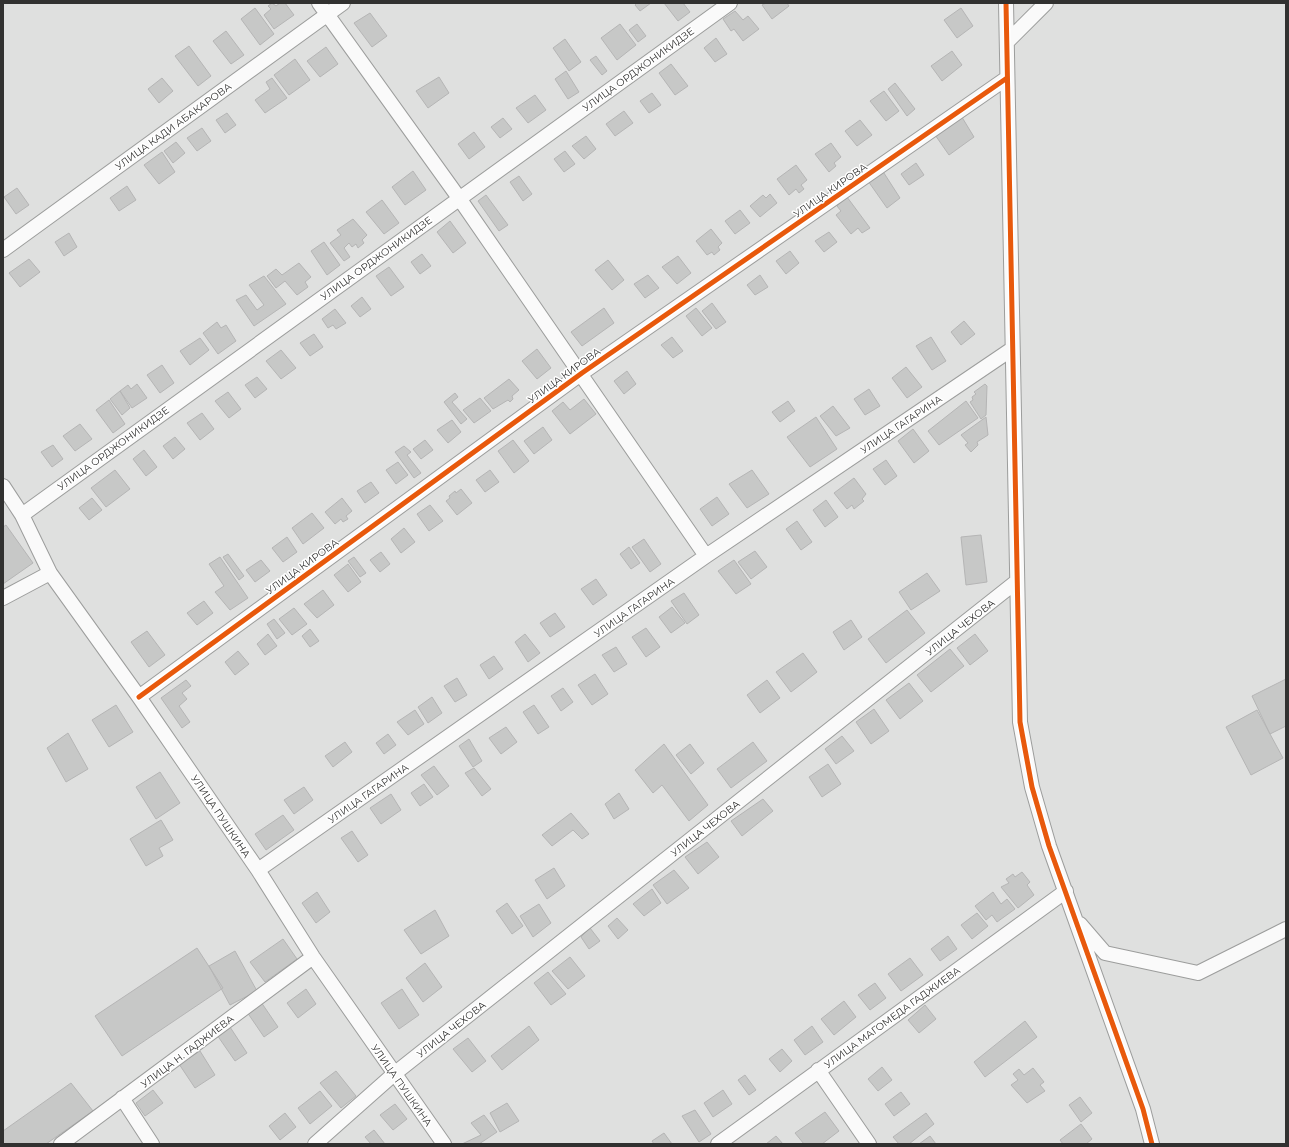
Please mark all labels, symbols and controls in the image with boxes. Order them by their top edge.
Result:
street label: УЛИЦА ОРДЖОНИКИДЗЕ [580,24,697,114]
street label: УЛИЦА КАДИ АБАКАРОВА [113,79,234,173]
street label: УЛИЦА КИРОВА [791,160,870,221]
street label: УЛИЦА ОРДЖОНИКИДЗЕ [318,213,435,303]
street label: УЛИЦА КИРОВА [525,344,604,406]
street label: УЛИЦА ГАГАРИНА [858,392,945,457]
street label: УЛИЦА ОРДЖОНИКИДЗЕ [55,403,172,493]
street label: УЛИЦА КИРОВА [263,535,342,597]
street label: УЛИЦА ГАГАРИНА [591,574,678,640]
street label: УЛИЦА ЧЕХОВА [923,596,998,658]
street label: УЛИЦА ГАГАРИНА [325,760,412,826]
street label: УЛИЦА ПУШКИНА [188,772,254,861]
street label: УЛИЦА ЧЕХОВА [668,797,743,859]
street label: УЛИЦА МАГОМЕДА ГАДЖИЕВА [822,963,963,1071]
street label: УЛИЦА ЧЕХОВА [414,998,489,1060]
street label: УЛИЦА Н. ГАДЖИЕВА [138,1012,237,1091]
street label: УЛИЦА ПУШКИНА [368,1042,435,1129]

